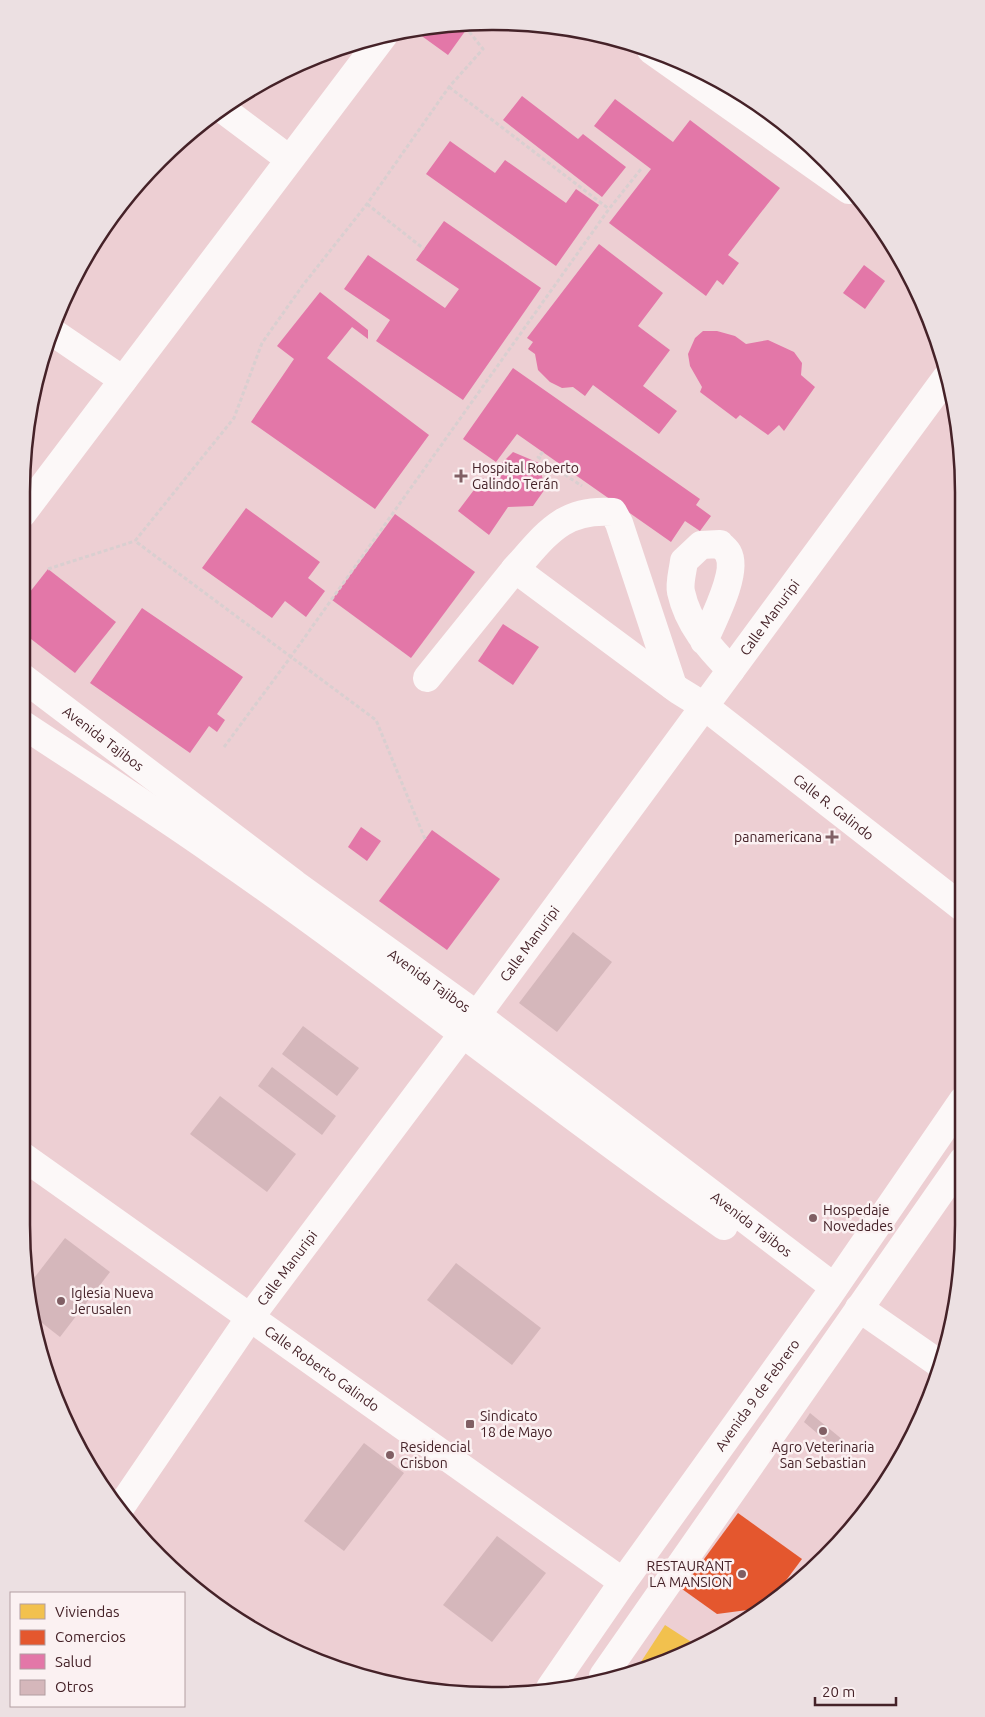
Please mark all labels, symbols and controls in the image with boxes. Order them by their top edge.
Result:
place label: Hospital Roberto Galindo Terán [472,460,579,492]
marker: Hospital Roberto Galindo Terán [454,469,468,483]
street label: Calle Manuripi [737,577,803,658]
street label: Avenida Tajibos [60,703,147,774]
street label: Calle R. Galindo [790,771,877,843]
place label: panamericana [734,829,822,845]
marker: panamericana [826,831,838,843]
street label: Calle Manuripi [496,903,563,985]
street label: Avenida Tajibos [385,946,473,1016]
street label: Avenida Tajibos [708,1188,795,1260]
place label: Hospedaje Novedades [823,1202,893,1234]
marker: Hospedaje Novedades [807,1212,819,1224]
street label: Calle Manuripi [254,1227,320,1309]
place label: Iglesia Nueva Jerusalen [71,1285,154,1317]
marker: Iglesia Nueva Jerusalen [55,1295,67,1307]
street label: Calle Roberto Galindo [261,1322,383,1415]
street label: Avenida 9 de Febrero [712,1336,803,1454]
place label: Sindicato 18 de Mayo [480,1408,552,1440]
marker: Sindicato 18 de Mayo [464,1418,476,1430]
marker: Agro Veterinaria San Sebastian [817,1425,829,1437]
place label: Residencial Crisbon [400,1439,471,1471]
place label: Agro Veterinaria San Sebastian [772,1439,874,1471]
marker: Residencial Crisbon [384,1449,396,1461]
place label: RESTAURANT LA MANSION [646,1558,732,1590]
marker: RESTAURANT LA MANSION [736,1568,748,1580]
legend [10,1592,185,1707]
text: Viviendas [55,1603,119,1620]
text: Comercios [55,1628,126,1645]
text: Salud [55,1653,92,1670]
scale bar [815,1674,896,1706]
text: Otros [55,1678,94,1695]
text: 20 m [822,1683,855,1700]

